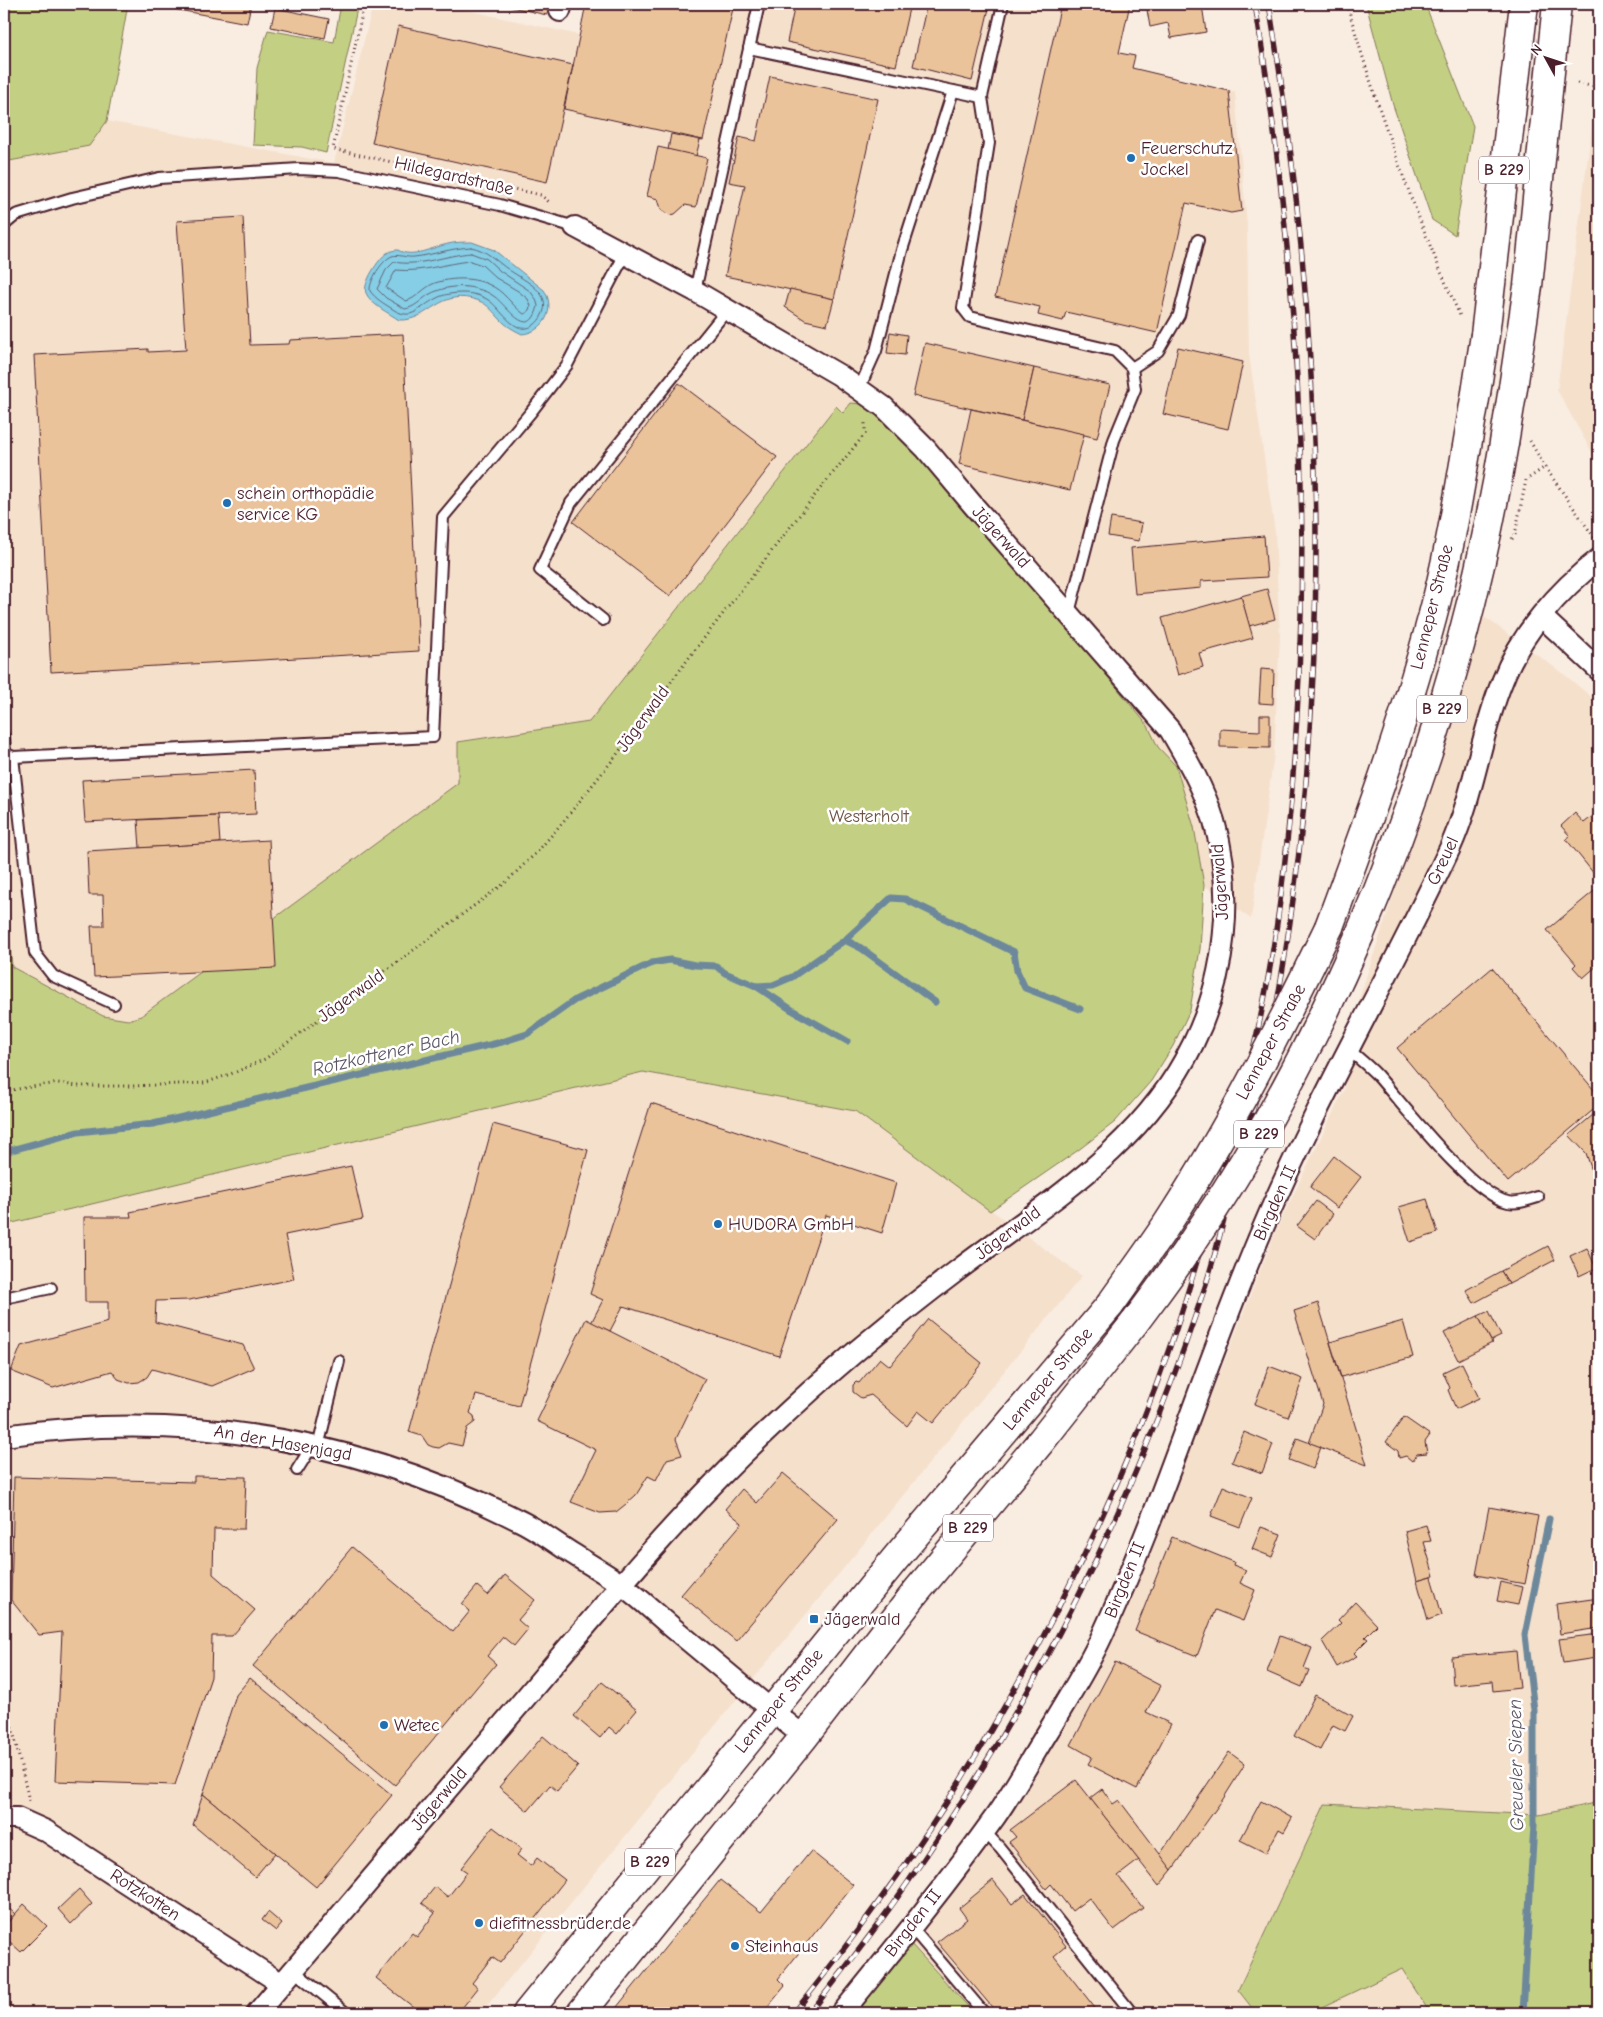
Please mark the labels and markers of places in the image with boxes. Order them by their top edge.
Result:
place label: Feuerschutz Jockel [1141,138,1233,180]
marker: Feuerschutz Jockel [1125,152,1137,164]
place label: schein orthopädie service KG [237,483,374,525]
marker: schein orthopädie service KG [221,497,233,509]
place label: HUDORA GmbH [728,1214,854,1235]
marker: HUDORA GmbH [712,1218,724,1230]
place label: Jägerwald [824,1609,900,1630]
marker: Jägerwald [808,1613,820,1625]
place label: Wetec [394,1715,440,1736]
marker: Wetec [378,1719,390,1731]
place label: diefitnessbrüder.de [489,1913,631,1934]
marker: diefitnessbrüder.de [473,1917,485,1929]
place label: Steinhaus [745,1936,818,1957]
marker: Steinhaus [729,1940,741,1952]

